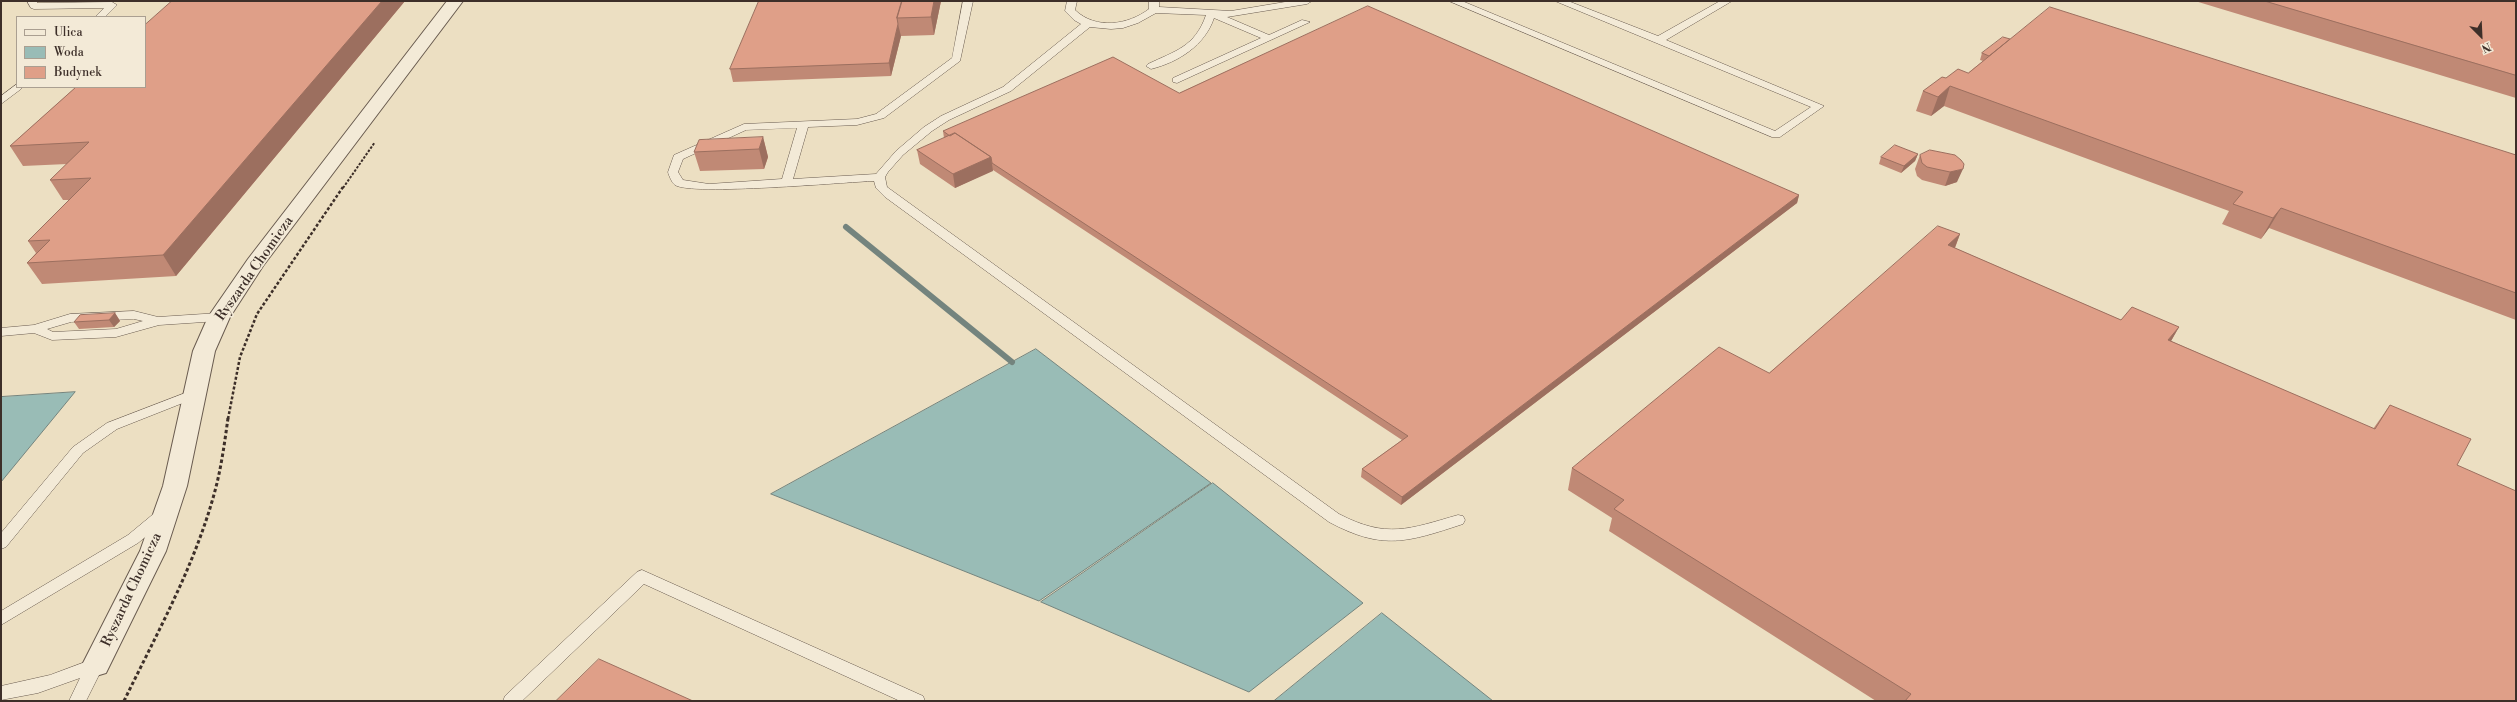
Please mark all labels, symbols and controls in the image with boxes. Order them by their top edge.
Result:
legend [16,16,146,88]
north arrow [2461,16,2501,56]
text: Ulica [54,25,83,40]
text: N [2479,39,2493,55]
text: Woda [54,45,84,60]
text: Budynek [54,65,102,80]
street label: Ryszarda Chomicza [213,214,297,324]
street label: Ryszarda Chomicza [98,530,166,650]

